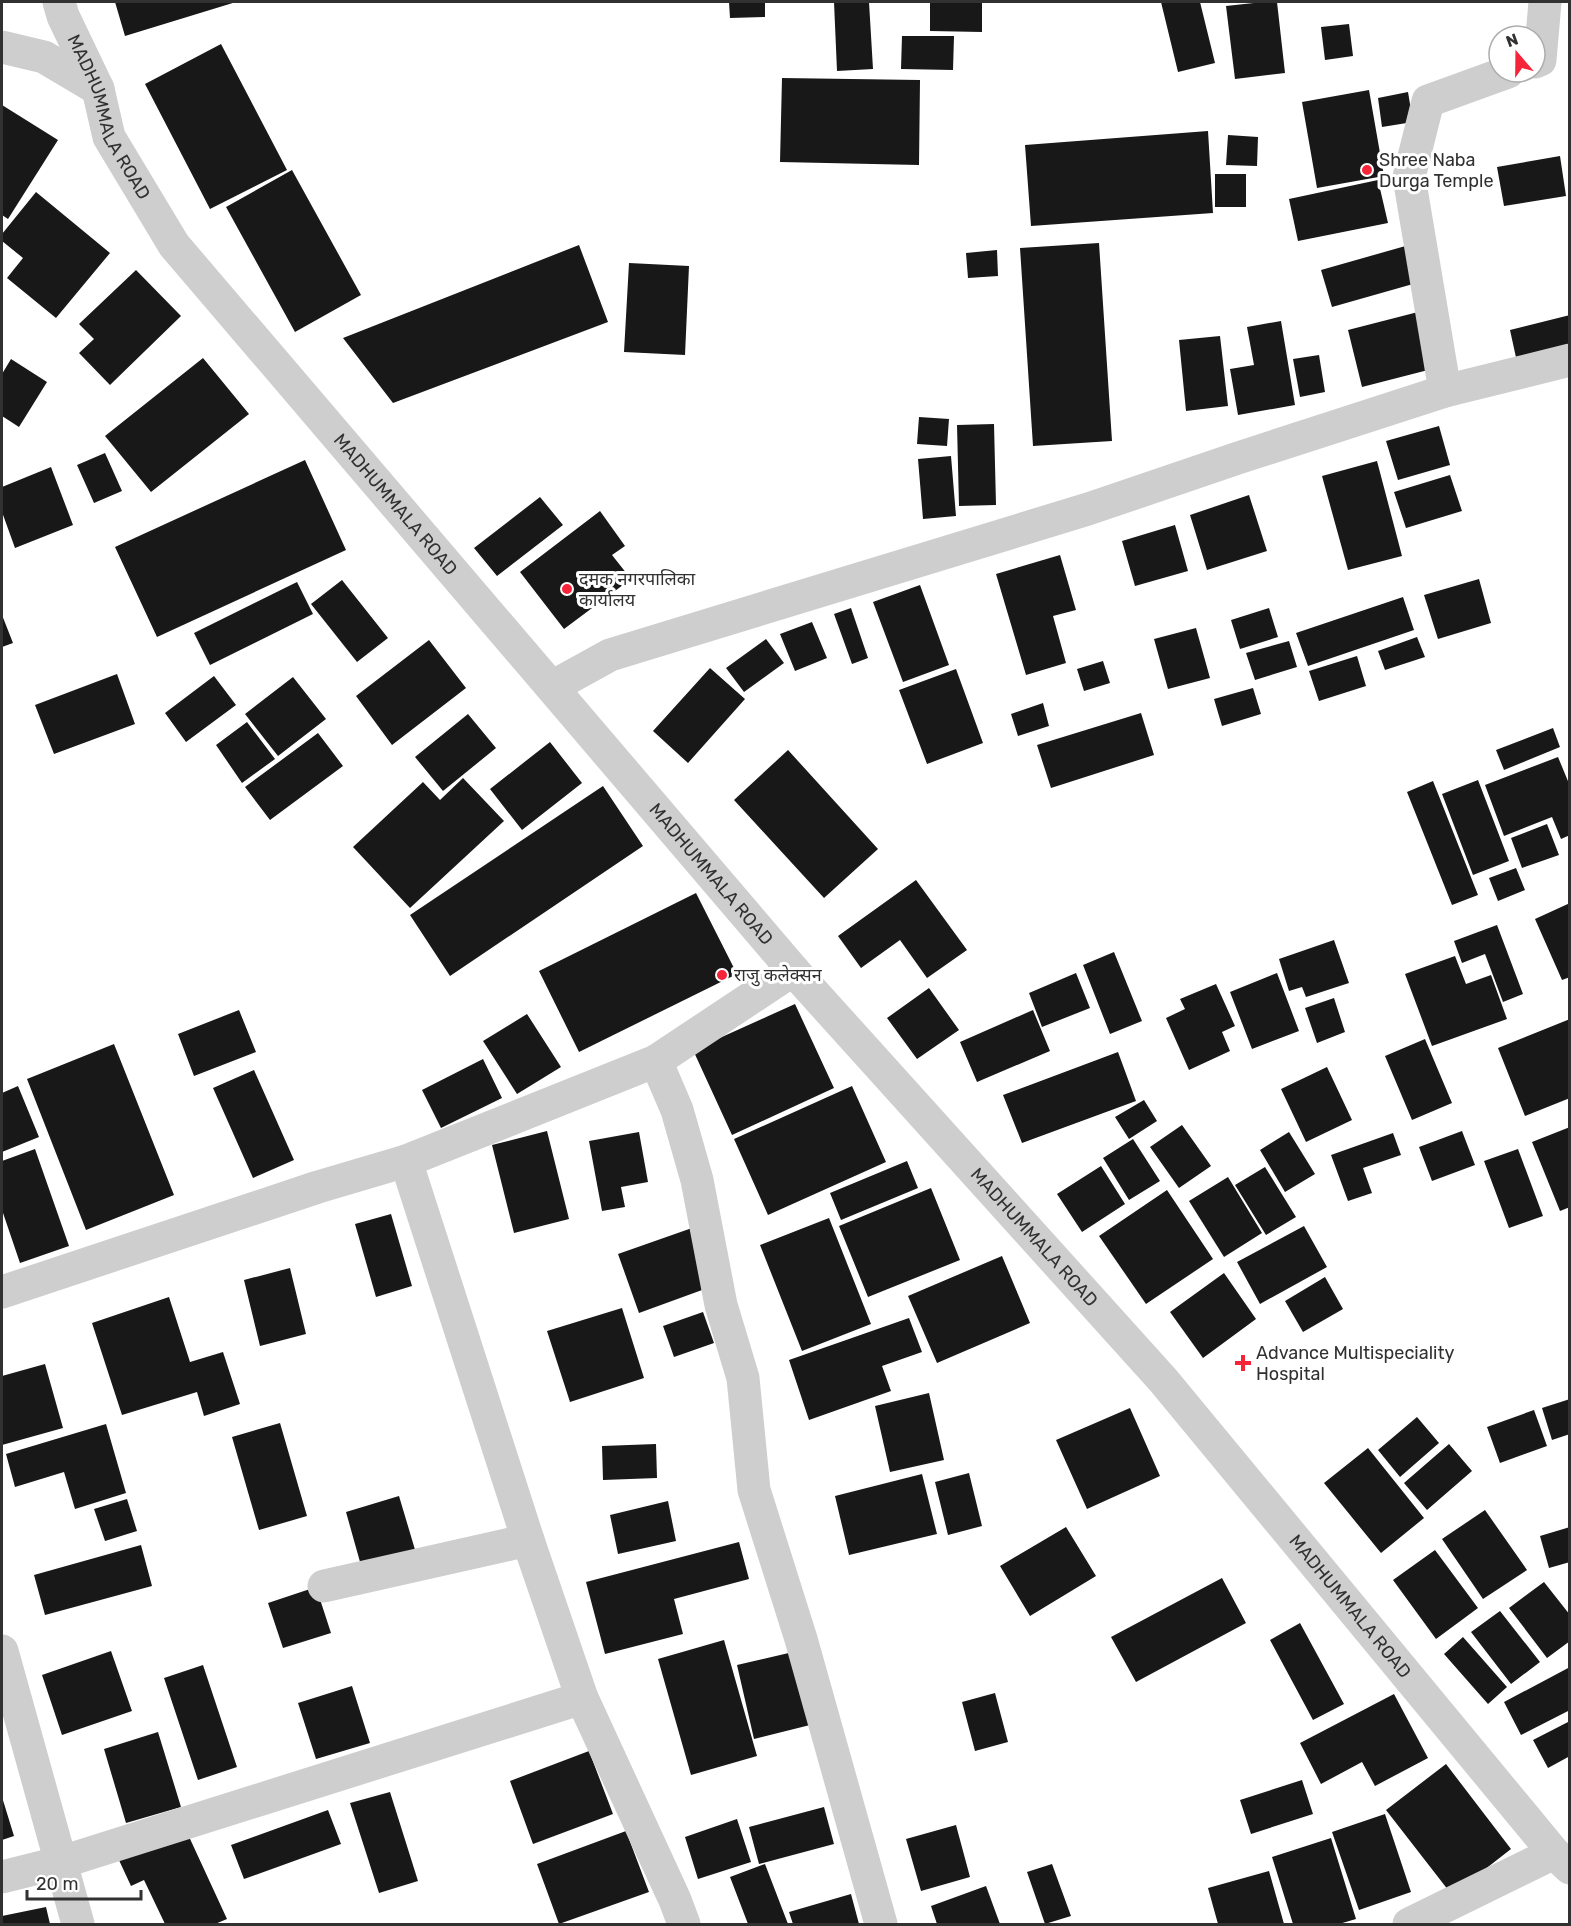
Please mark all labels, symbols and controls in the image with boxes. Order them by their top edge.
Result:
north arrow [1487,24,1547,84]
text: N [1503,29,1521,51]
street label: MADHUMMALA ROAD [63,31,155,203]
place label: Shree Naba Durga Temple [1379,149,1494,192]
marker: Shree Naba Durga Temple [1360,163,1374,177]
street label: MADHUMMALA ROAD [329,429,462,580]
place label: दमक नगरपालिका कार्यालय [579,568,696,611]
marker: दमक नगरपालिका कार्यालय [560,582,574,596]
street label: MADHUMMALA ROAD [645,799,778,949]
place label: राजु कलेक्सन [734,964,823,987]
marker: राजु कलेक्सन [715,968,729,982]
street label: MADHUMMALA ROAD [966,1163,1102,1311]
place label: Advance Multispeciality Hospital [1256,1342,1454,1385]
marker: Advance Multispeciality Hospital [1234,1354,1252,1372]
street label: MADHUMMALA ROAD [1284,1530,1416,1682]
scale bar [27,1863,141,1901]
text: 20 m [36,1873,78,1895]

